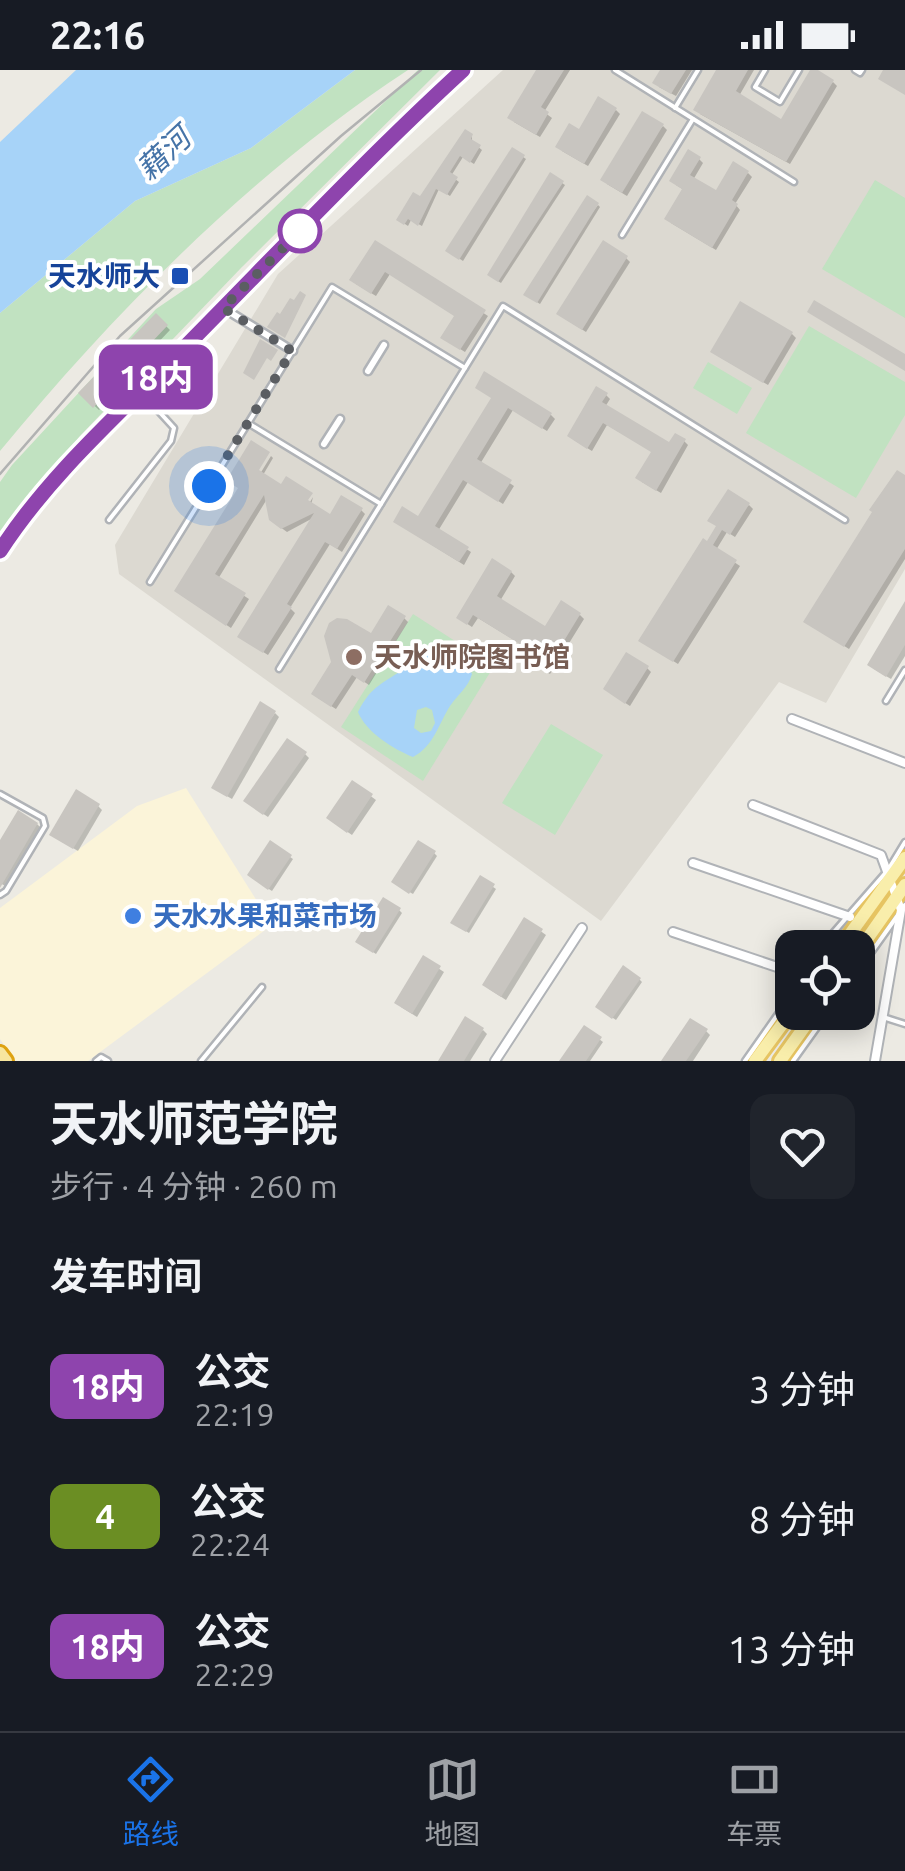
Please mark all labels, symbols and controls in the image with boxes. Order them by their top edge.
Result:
text: 22:16 [50,14,145,56]
water label: 藉河 [130,117,201,186]
unlabelled marker [279,210,321,252]
place label: 天水师大 [48,260,160,291]
marker: 天水师大 [169,265,191,287]
line badge: 18内 [98,344,214,410]
text: 18内 [119,357,193,397]
your location [184,461,234,511]
place label: 天水师院图书馆 [374,641,570,672]
marker: 天水师院图书馆 [343,646,365,668]
place label: 天水水果和菜市场 [153,900,377,931]
marker: 天水水果和菜市场 [122,905,144,927]
map controls [775,930,875,1030]
button: locate [775,930,875,1030]
button: heart [750,1094,855,1199]
text: 天水师范学院 [50,1096,338,1150]
text: 步行 · 4 分钟 · 260 m [50,1168,338,1204]
text: 发车时间 [50,1255,202,1297]
text: 公交 [194,1350,271,1392]
text: 18内 [70,1366,144,1406]
text: 3 分钟 [749,1368,855,1410]
text: 22:19 [194,1396,275,1432]
text: 公交 [190,1480,266,1522]
text: 4 [95,1496,115,1536]
text: 8 分钟 [749,1498,855,1540]
text: 22:24 [190,1526,270,1562]
text: 公交 [194,1610,271,1652]
text: 18内 [70,1626,144,1666]
text: 13 分钟 [727,1628,855,1670]
text: 22:29 [194,1656,275,1692]
tab: 路线 [123,1752,179,1852]
tab: 地图 [424,1752,480,1852]
tab: 车票 [726,1752,782,1852]

